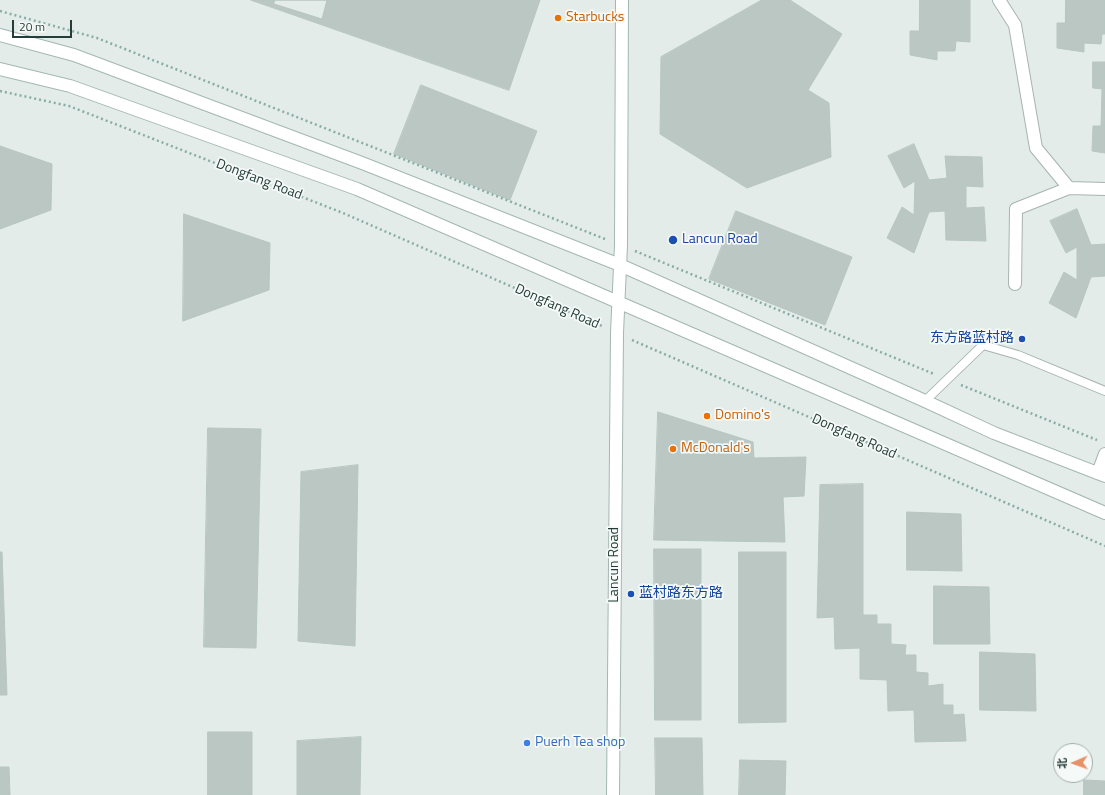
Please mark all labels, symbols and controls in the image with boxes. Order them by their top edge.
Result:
place label: Starbucks [566,10,624,26]
scale bar [14,12,74,38]
marker: Starbucks [553,13,563,23]
text: 20 m [19,17,45,36]
street label: Dongfang Road [214,156,304,204]
place label: Lancun Road [682,232,758,248]
marker: Lancun Road [667,234,679,246]
street label: Dongfang Road [512,281,602,333]
place label: 东方路蓝村路 [930,331,1014,347]
marker: 东方路蓝村路 [1017,334,1027,344]
place label: Domino's [715,408,770,424]
marker: Domino's [702,411,712,421]
street label: Dongfang Road [809,411,899,463]
place label: McDonald's [681,441,750,457]
marker: McDonald's [668,444,678,454]
street label: Lancun Road [607,527,623,603]
place label: 蓝村路东方路 [639,586,723,602]
marker: 蓝村路东方路 [626,589,636,599]
place label: Puerh Tea shop [535,735,625,751]
marker: Puerh Tea shop [522,738,532,748]
north arrow [1053,743,1093,783]
text: 北 [1054,758,1070,769]

